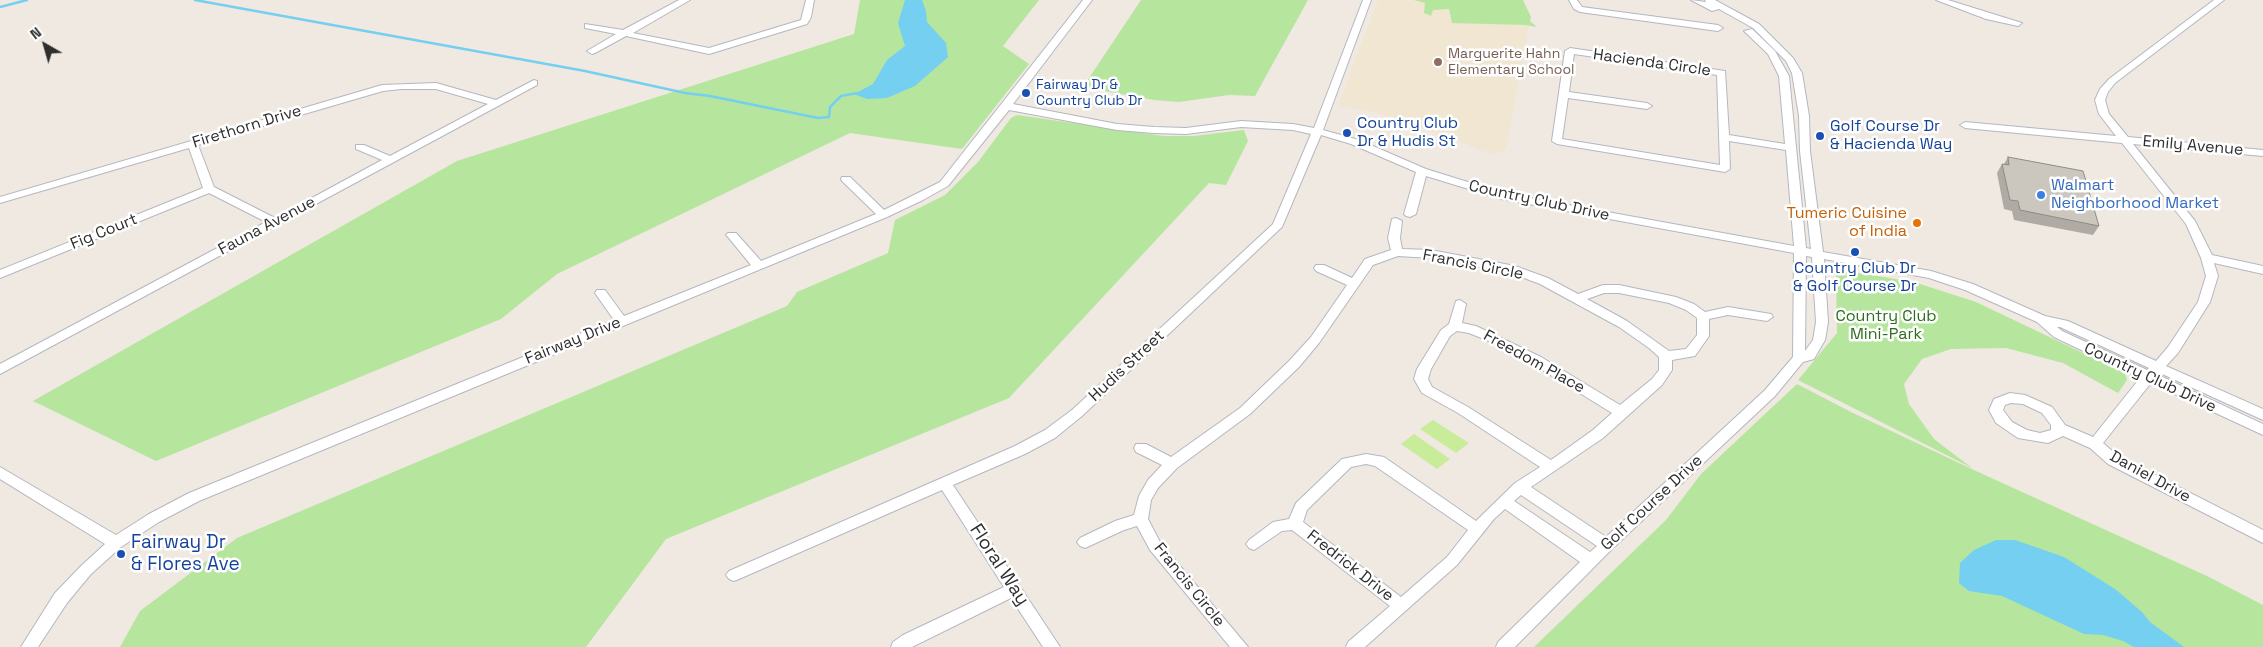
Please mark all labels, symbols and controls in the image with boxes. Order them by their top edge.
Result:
north arrow [20,20,70,70]
text: N [27,23,45,43]
street label: Hacienda Circle [1592,45,1712,81]
place label: Marguerite Hahn Elementary School [1448,46,1574,78]
marker: Marguerite Hahn Elementary School [1432,56,1444,68]
place label: Fairway Dr & Country Club Dr [1036,77,1143,110]
marker: Fairway Dr & Country Club Dr [1020,87,1032,99]
street label: Firethorn Drive [190,101,304,153]
place label: Country Club Dr & Hudis St [1357,114,1458,152]
place label: Golf Course Dr & Hacienda Way [1830,117,1952,155]
marker: Country Club Dr & Hudis St [1341,127,1353,139]
marker: Golf Course Dr & Hacienda Way [1814,130,1826,142]
street label: Emily Avenue [2142,132,2244,160]
place label: Walmart Neighborhood Market [2051,176,2219,214]
street label: Country Club Drive [1467,177,1611,225]
marker: Walmart Neighborhood Market [2035,189,2047,201]
street label: Fauna Avenue [215,192,319,260]
place label: Tumeric Cuisine of India [1787,204,1907,242]
street label: Fig Court [68,210,140,254]
marker: Tumeric Cuisine of India [1911,217,1923,229]
street label: Francis Circle [1421,246,1525,284]
marker: Country Club Dr & Golf Course Dr [1849,246,1861,258]
place label: Country Club Dr & Golf Course Dr [1793,259,1917,297]
park label: Country Club Mini-Park [1835,307,1937,345]
street label: Fairway Drive [522,313,624,369]
street label: Hudis Street [1085,326,1169,406]
street label: Freedom Place [1480,326,1588,398]
street label: Country Club Drive [2081,339,2219,417]
street label: Daniel Drive [2106,447,2194,507]
street label: Golf Course Drive [1597,451,1707,555]
street label: Floral Way [964,520,1034,610]
street label: Fredrick Drive [1303,526,1397,606]
place label: Fairway Dr & Flores Ave [131,532,240,576]
street label: Francis Circle [1149,539,1229,631]
marker: Fairway Dr & Flores Ave [115,548,127,560]

